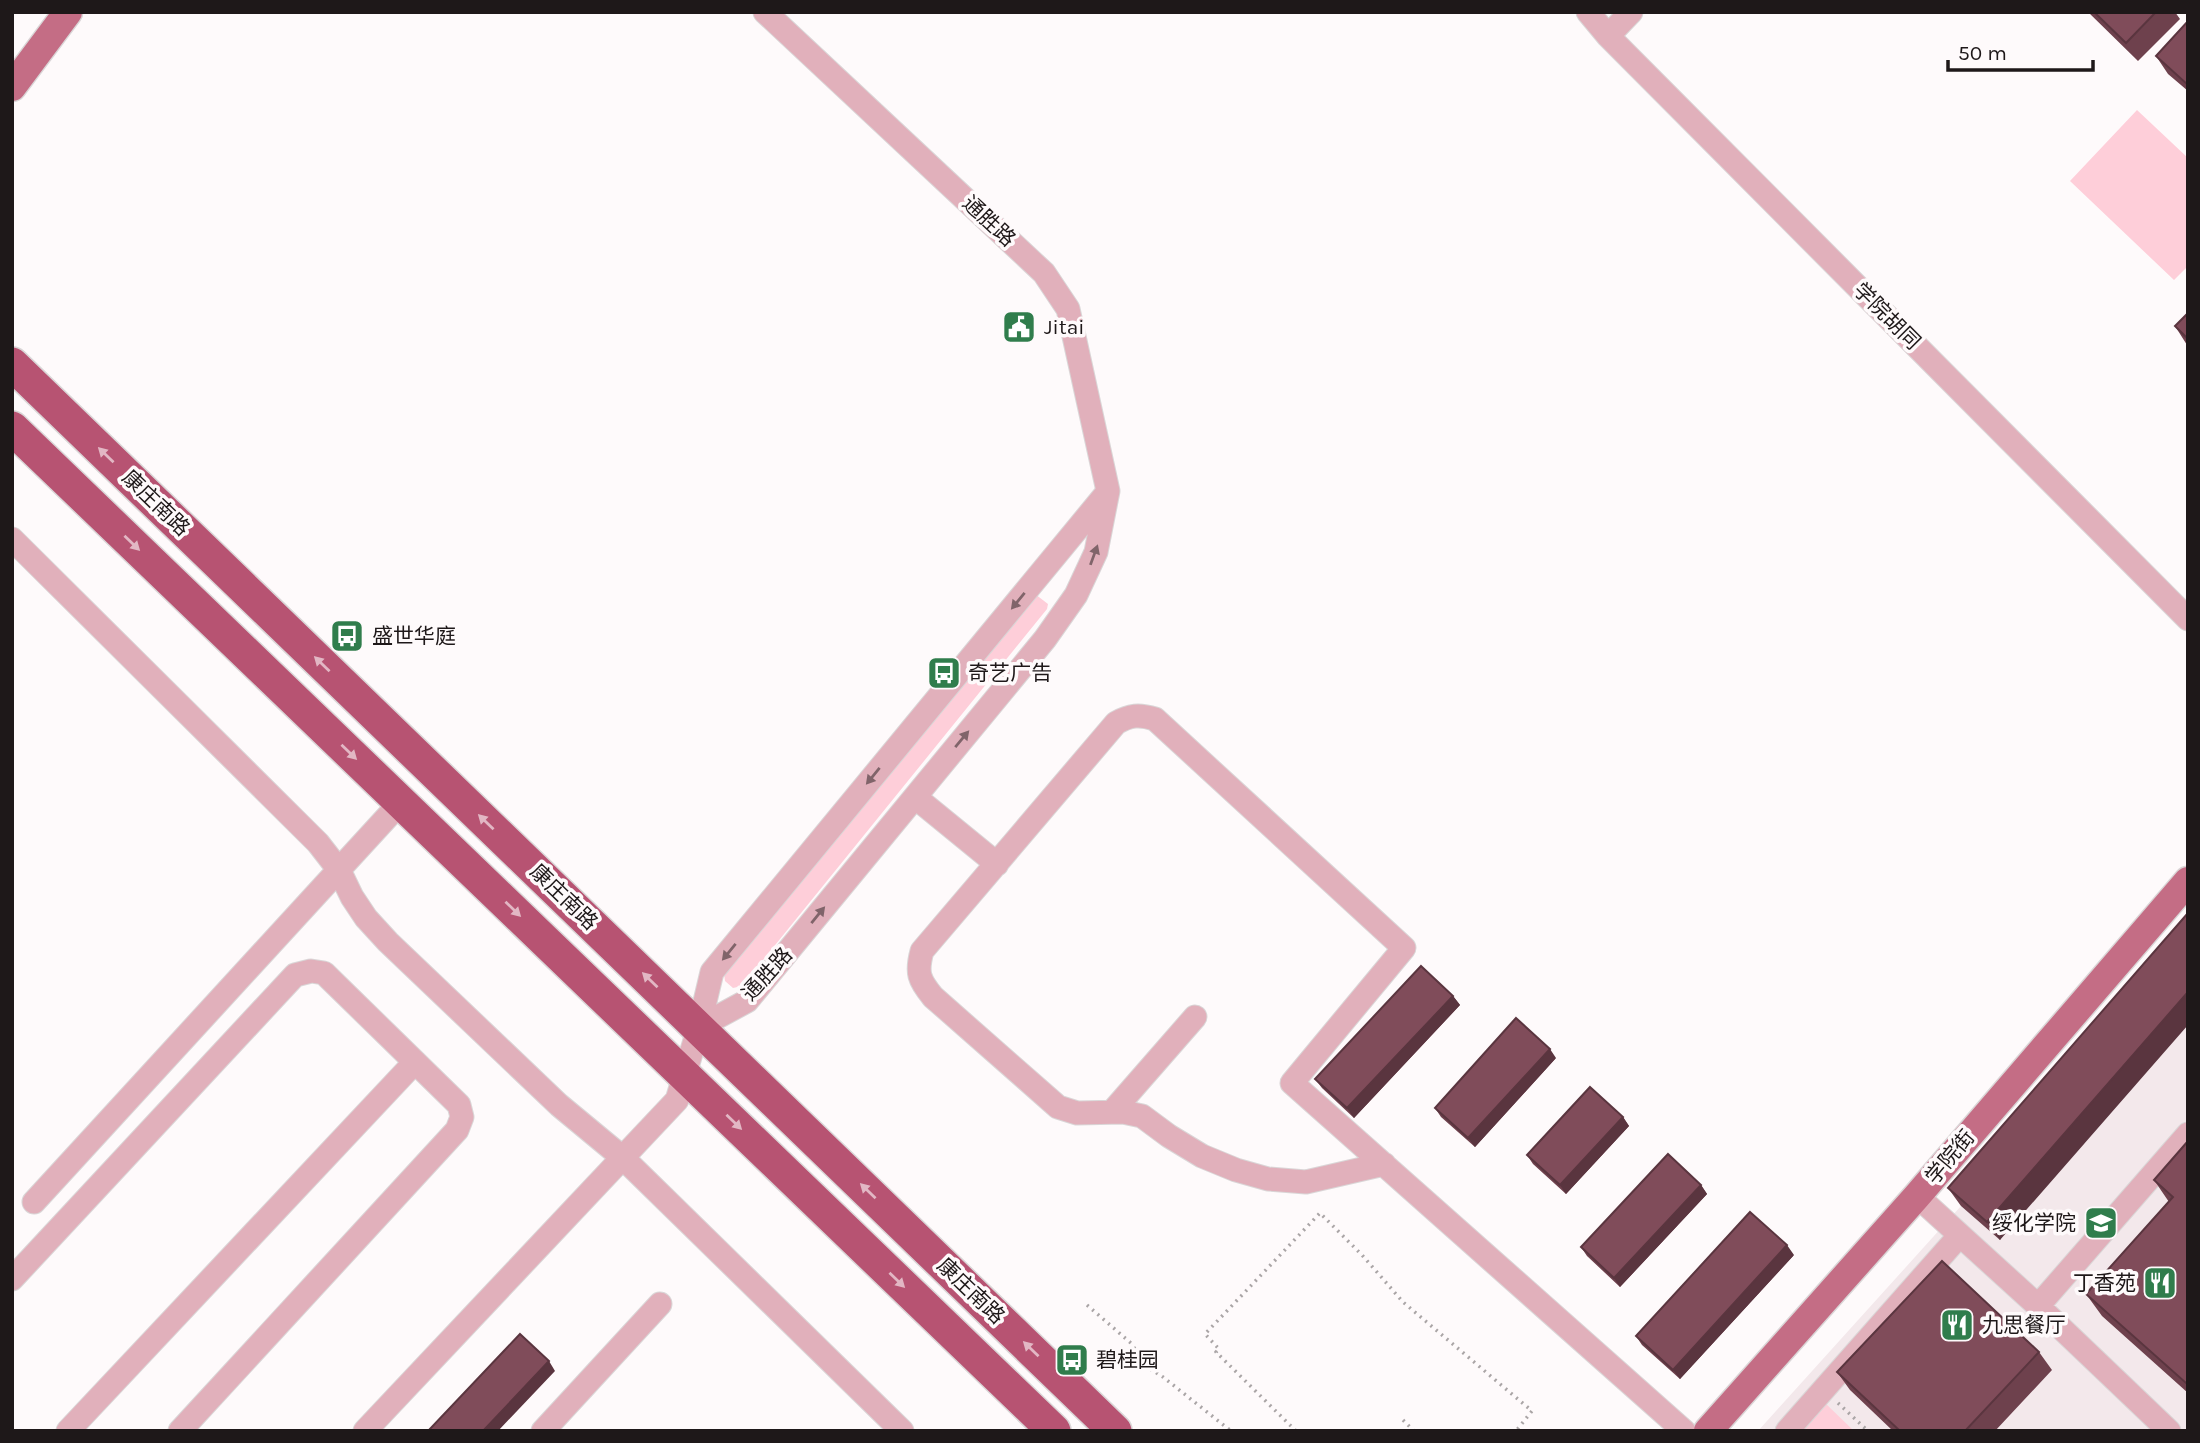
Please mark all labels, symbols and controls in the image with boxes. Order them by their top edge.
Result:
scale bar [1948,28,2093,72]
text: 50 m [1958,41,2007,65]
street label: 通胜路 [958,191,1020,251]
street label: 学院胡同 [1849,278,1925,354]
public building icon: Jitai [1000,308,1038,346]
place label: Jitai [1044,315,1084,339]
one-way arrow [98,447,115,463]
street label: 康庄南路 [117,465,195,541]
one-way arrow [123,534,140,550]
one-way arrow [1088,545,1099,566]
one-way arrow [1010,591,1025,609]
bus stop icon: 盛世华庭 [328,617,366,655]
place label: 盛世华庭 [372,624,456,648]
bus stop icon: 奇艺广告 [925,654,963,692]
one-way arrow [314,655,331,672]
place label: 奇艺广告 [968,661,1052,685]
one-way arrow [955,731,970,749]
one-way arrow [340,743,357,759]
one-way arrow [866,768,881,785]
one-way arrow [478,814,495,830]
street label: 康庄南路 [525,859,603,935]
one-way arrow [504,901,521,917]
one-way arrow [810,906,825,924]
one-way arrow [721,943,736,961]
street label: 通胜路 [737,943,797,1005]
one-way arrow [641,971,658,988]
one-way arrow [725,1113,742,1130]
street label: 学院街 [1921,1125,1979,1189]
one-way arrow [859,1182,876,1199]
school or university icon: 绥化学院 [2082,1204,2120,1242]
place label: 绥化学院 [1992,1211,2076,1235]
street label: 康庄南路 [932,1253,1010,1329]
restaurant icon: 丁香苑 [2141,1264,2179,1302]
one-way arrow [889,1271,906,1288]
place label: 丁香苑 [2073,1271,2136,1295]
restaurant icon: 九思餐厅 [1938,1306,1976,1344]
place label: 九思餐厅 [1982,1313,2066,1337]
bus stop icon: 碧桂园 [1053,1341,1091,1379]
one-way arrow [1023,1342,1040,1358]
place label: 碧桂园 [1096,1348,1159,1372]

